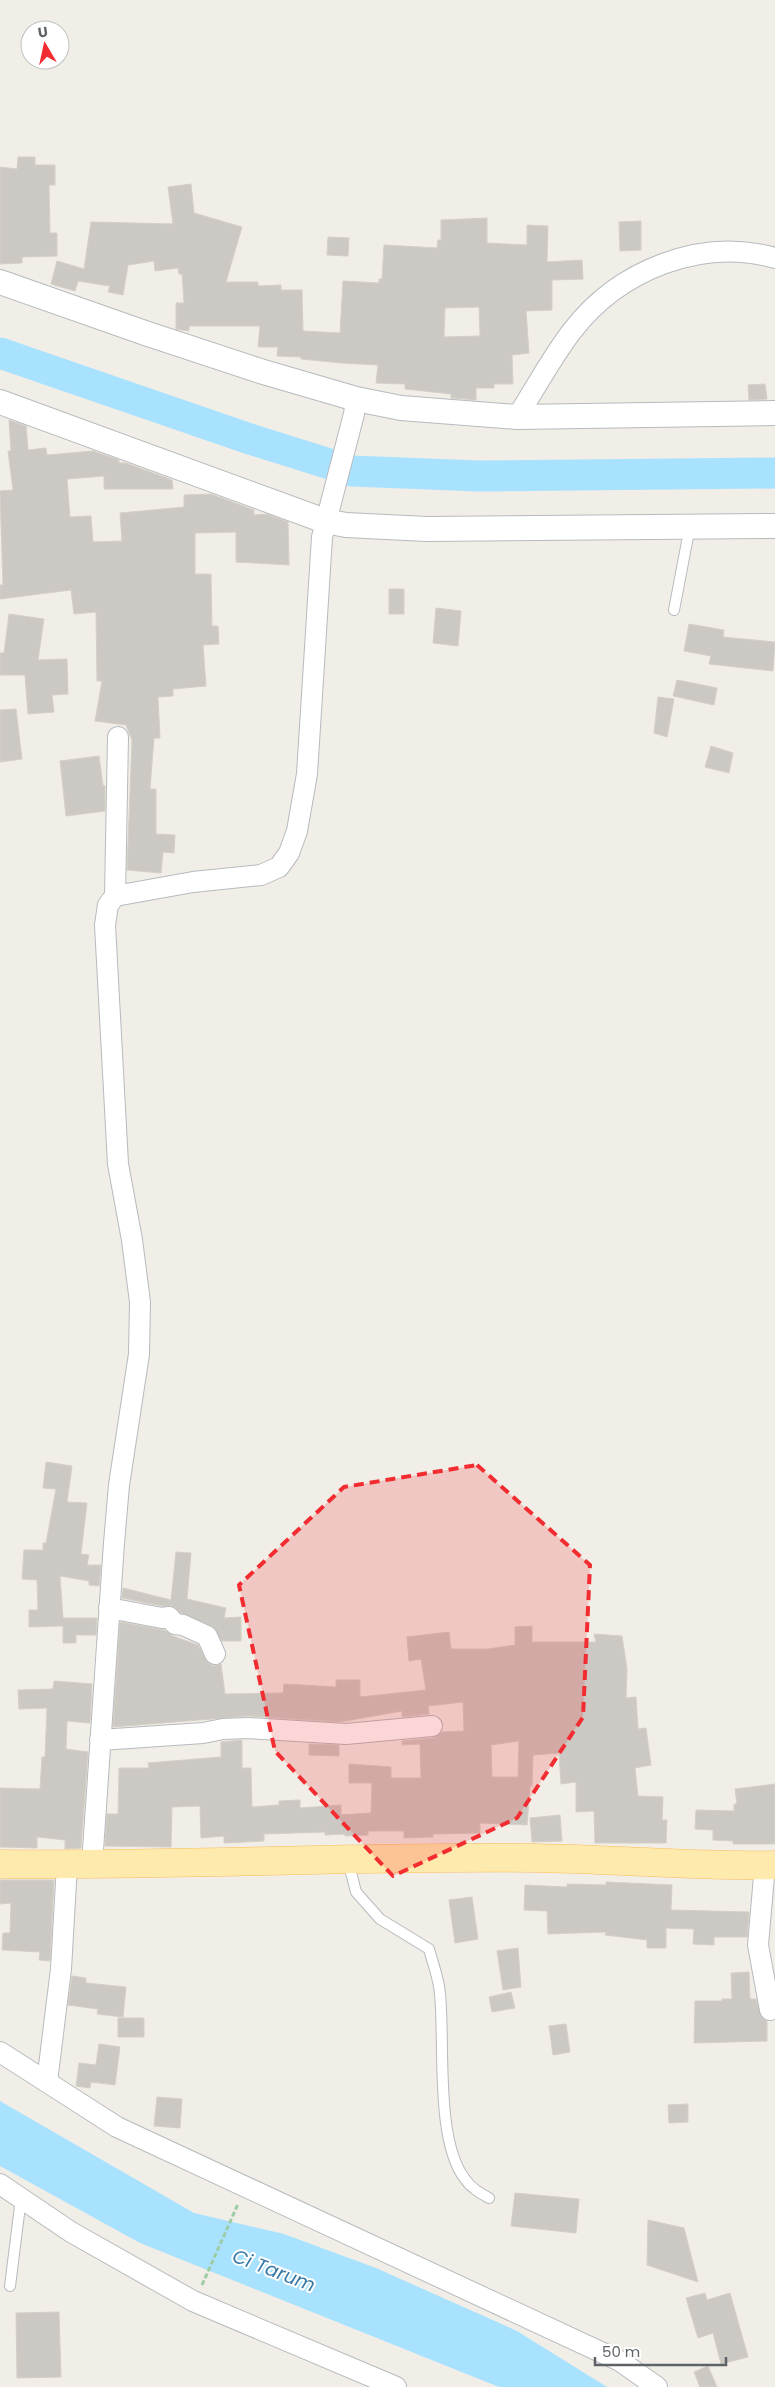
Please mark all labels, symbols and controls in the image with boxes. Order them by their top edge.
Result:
north arrow [20,20,70,70]
text: U [37,21,50,43]
water label: Ci Tarum [228,2242,319,2299]
scale bar [595,2334,726,2366]
text: 50 m [602,2341,640,2362]

